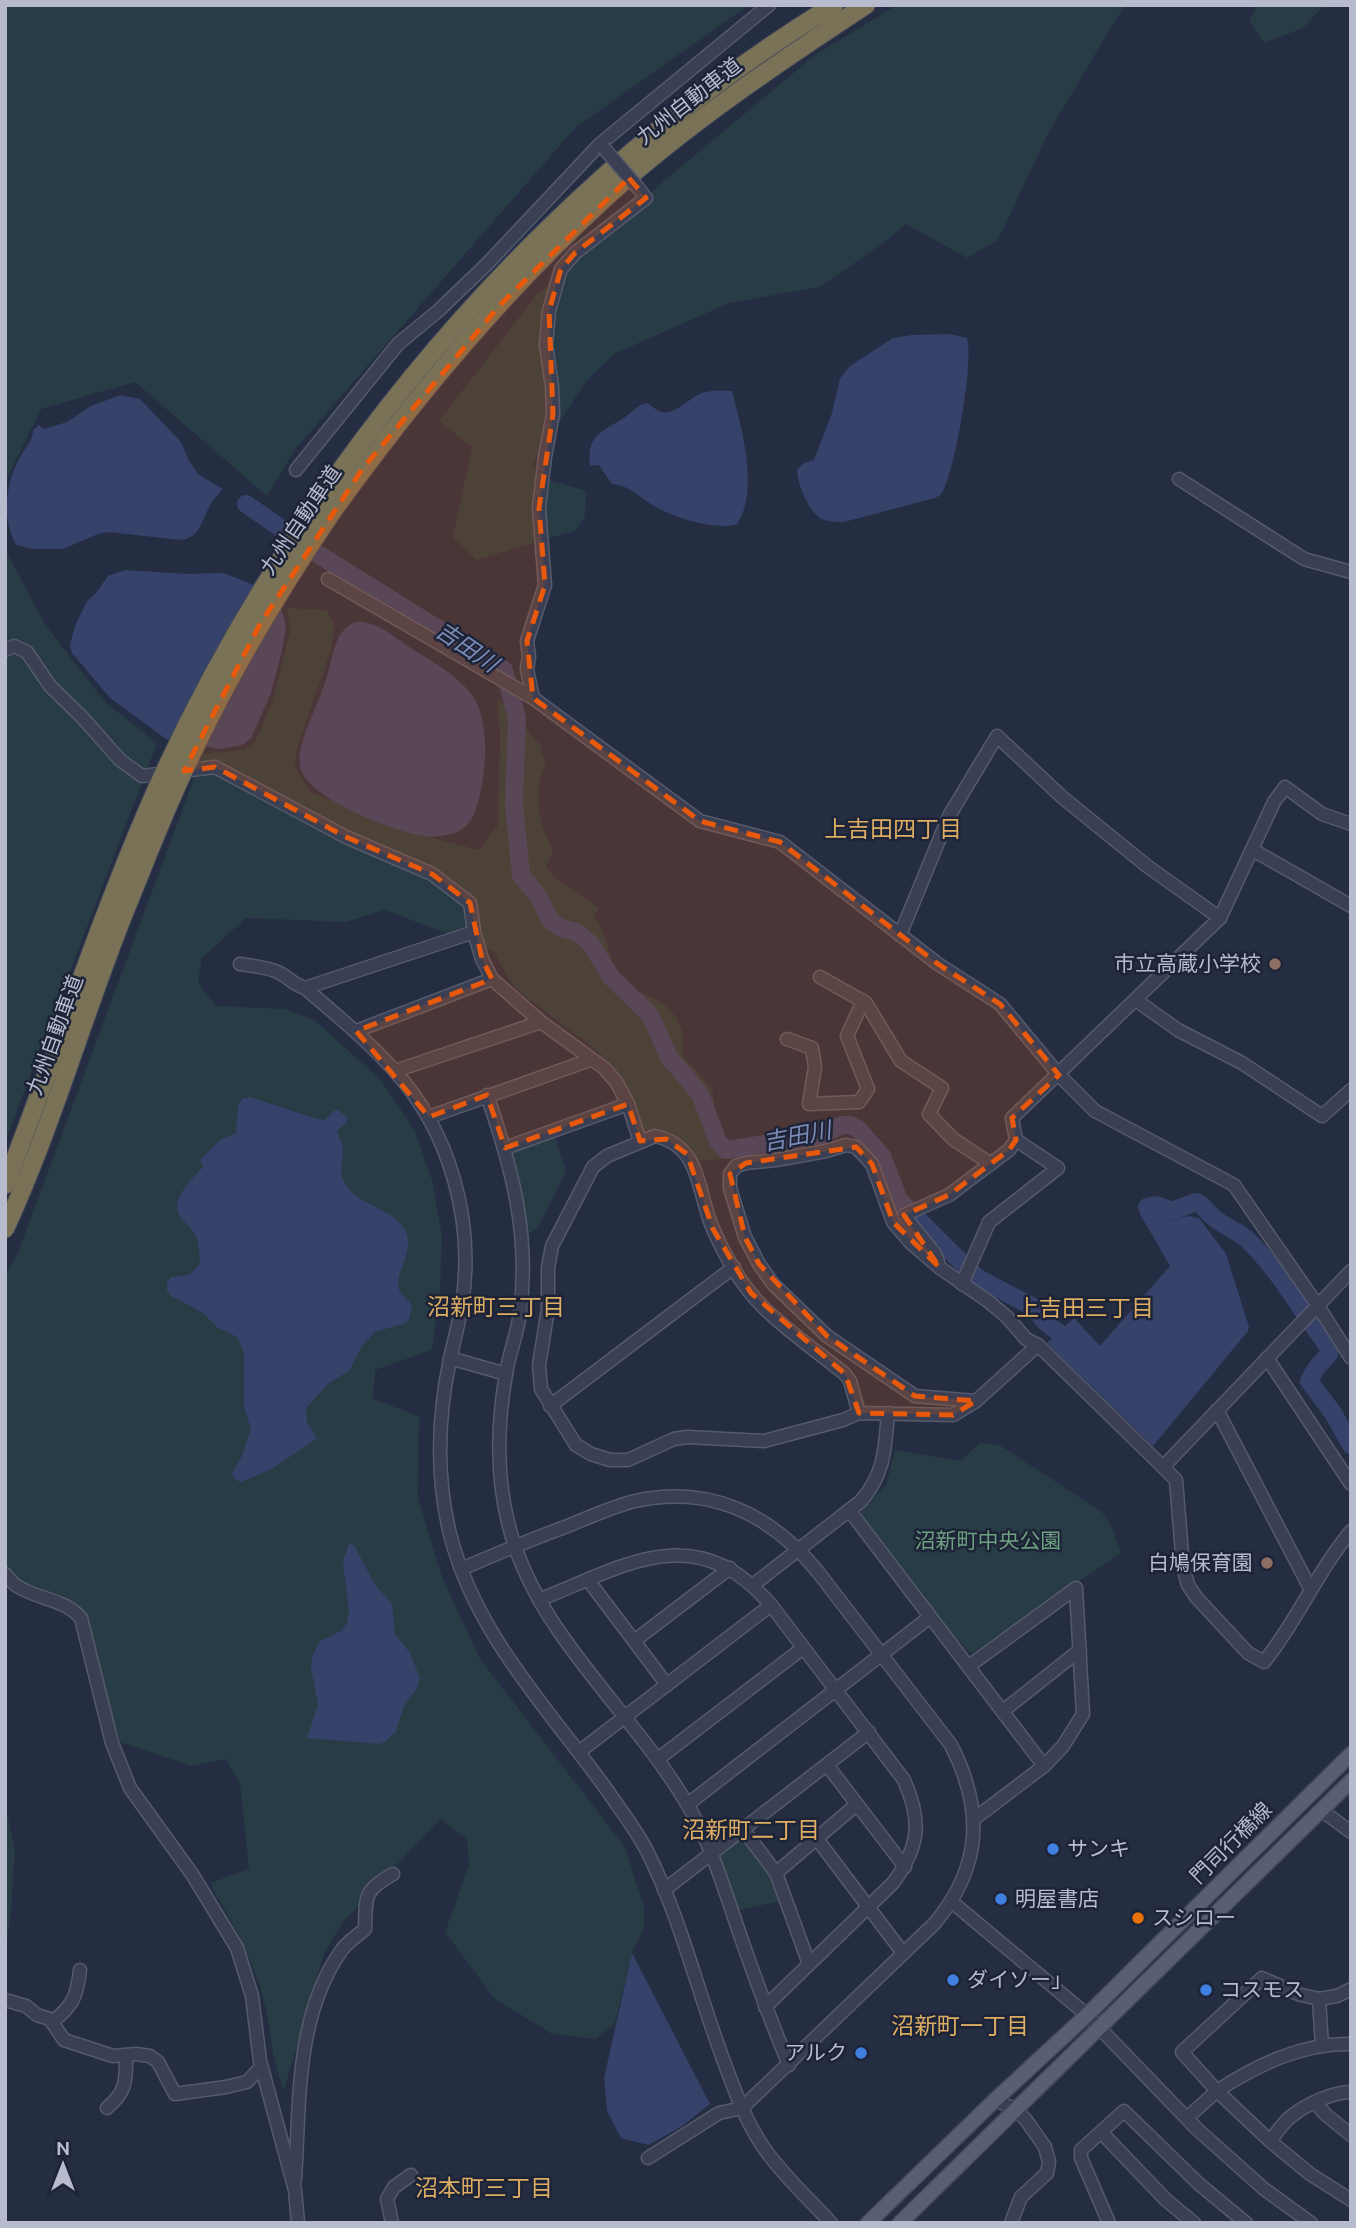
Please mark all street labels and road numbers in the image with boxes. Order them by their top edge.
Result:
street label: 九州自動車道 [631,52,745,148]
street label: 九州自動車道 [255,461,345,578]
street label: 九州自動車道 [21,971,87,1098]
street label: 門司行橋線 [1185,1797,1276,1888]

